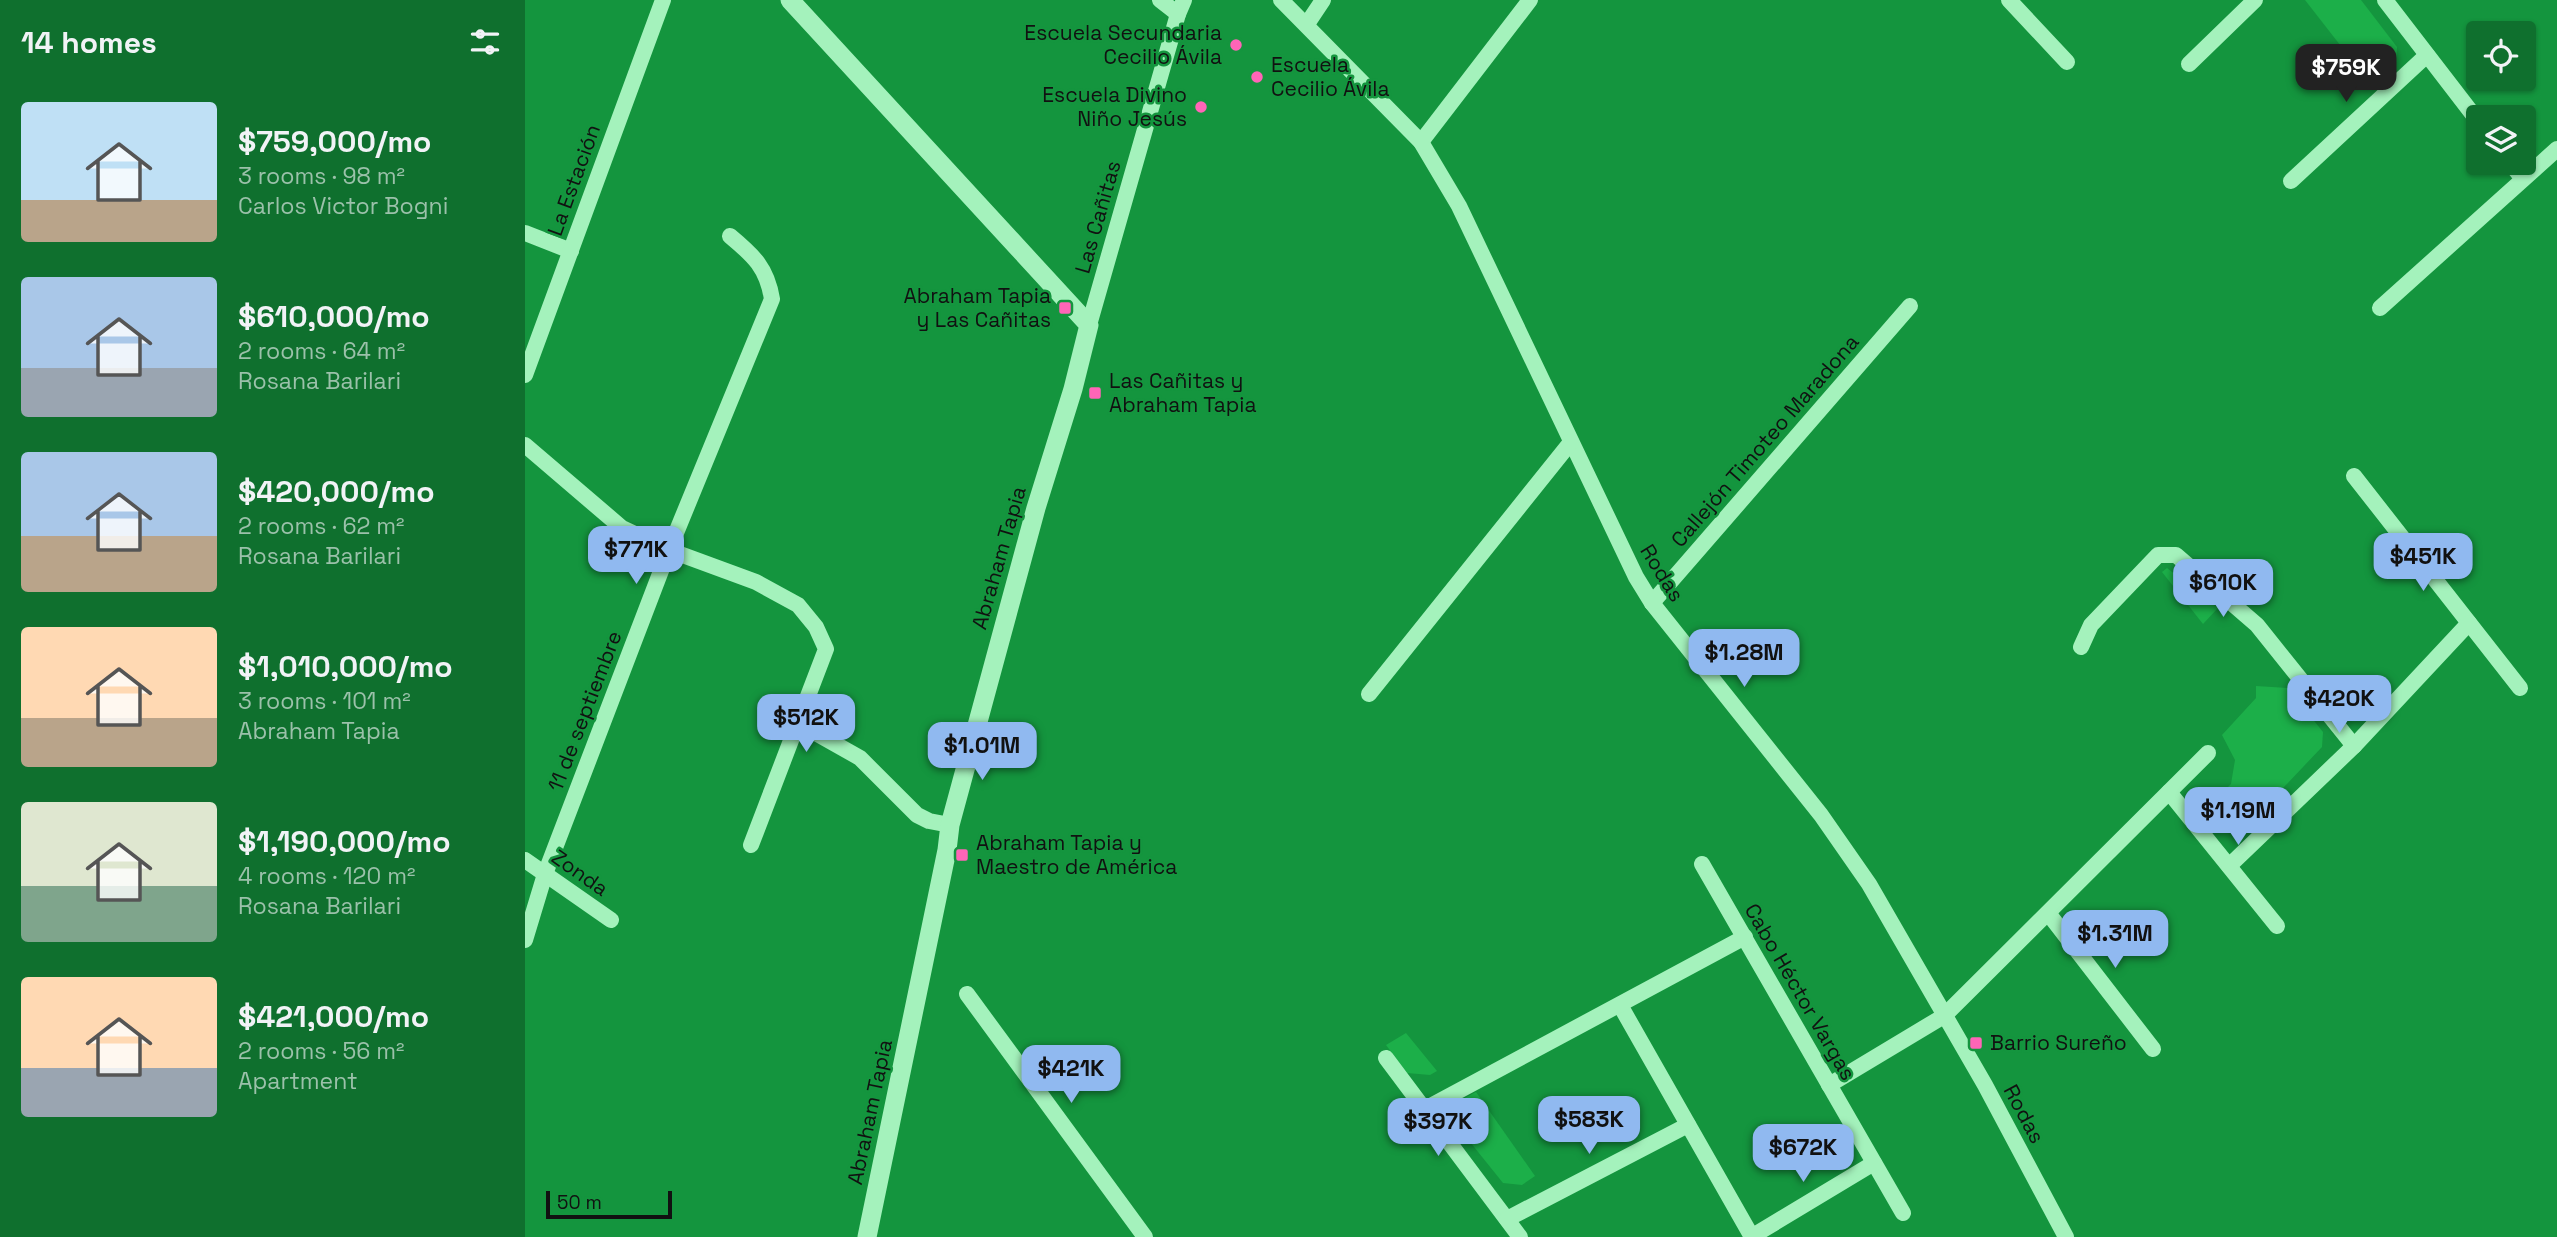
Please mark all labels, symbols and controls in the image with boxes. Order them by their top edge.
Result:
place label: Escuela Secundaria Cecilio Ávila [1024,19,1222,70]
map controls [2466,21,2536,175]
button: locate [2466,21,2536,91]
text: 14 homes [21,23,157,62]
icon: filters [466,23,504,61]
marker: Escuela Secundaria Cecilio Ávila [1228,37,1244,53]
pin: $759K [2297,44,2395,104]
place label: Escuela Cecilio Ávila [1271,51,1390,102]
text: $759K [2311,52,2381,82]
marker: Escuela Cecilio Ávila [1249,69,1265,85]
place label: Escuela Divino Niño Jesús [1042,81,1187,132]
marker: Escuela Divino Niño Jesús [1193,99,1209,115]
button: layers [2466,105,2536,175]
street label: La Estación [541,120,606,239]
text: $759,000/mo [238,122,431,161]
icon: home [77,130,161,214]
street label: Las Cañitas [1069,157,1127,276]
text: 3 rooms · 98 m² [238,161,405,191]
text: Carlos Victor Bogni [238,191,448,221]
place label: Abraham Tapia y Las Cañitas [903,282,1051,333]
text: $610,000/mo [238,297,430,336]
marker: Abraham Tapia y Las Cañitas [1057,300,1073,316]
icon: home [77,305,161,389]
street label: Callejón Timoteo Maradona [1665,329,1864,553]
text: 2 rooms · 64 m² [238,336,405,366]
text: Rosana Barilari [238,366,401,396]
place label: Las Cañitas y Abraham Tapia [1109,367,1257,418]
marker: Las Cañitas y Abraham Tapia [1087,385,1103,401]
text: $420,000/mo [238,472,435,511]
icon: home [77,480,161,564]
street label: Abraham Tapia [965,483,1032,633]
text: 2 rooms · 62 m² [238,511,404,541]
pin: $771K [587,526,685,586]
text: $771K [604,534,668,564]
pin: $451K [2374,534,2472,593]
street label: Rodas [1634,539,1691,607]
text: Rosana Barilari [238,541,401,571]
text: $451K [2390,541,2456,571]
pin: $610K [2174,560,2272,619]
text: $610K [2189,567,2257,597]
street label: 11 de septiembre [542,627,628,795]
pin: $1.28M [1687,630,1801,689]
text: $1.28M [1705,637,1783,667]
text: $1,010,000/mo [238,647,453,686]
icon: home [77,655,161,739]
pin: $420K [2290,676,2388,735]
text: $420K [2303,683,2375,713]
text: 3 rooms · 101 m² [238,686,411,716]
pin: $512K [757,694,855,754]
text: $512K [773,702,839,732]
text: Abraham Tapia [238,716,400,746]
pin: $1.01M [925,722,1039,782]
text: $1.01M [944,730,1020,760]
pin: $1.19M [2181,788,2295,847]
text: $1.19M [2201,795,2275,825]
text: $1,190,000/mo [238,822,451,861]
place label: Abraham Tapia y Maestro de América [976,829,1177,880]
icon: home [77,830,161,914]
street label: Zonda [547,843,614,902]
marker: Abraham Tapia y Maestro de América [954,847,970,863]
text: 4 rooms · 120 m² [238,861,415,891]
text: Rosana Barilari [238,891,401,921]
street label: Cabo Héctor Vargas [1739,899,1862,1085]
pin: $1.31M [2058,911,2172,970]
text: $1.31M [2077,918,2153,948]
text: $421,000/mo [238,997,429,1036]
icon: home [77,1005,161,1089]
place label: Barrio Sureño [1990,1029,2127,1056]
marker: Barrio Sureño [1968,1035,1984,1051]
text: 2 rooms · 56 m² [238,1036,404,1066]
street label: Abraham Tapia [841,1037,898,1187]
pin: $421K [1022,1046,1120,1105]
text: $421K [1037,1053,1105,1083]
text: Apartment [238,1066,358,1096]
street label: Rodas [1998,1080,2051,1148]
pin: $583K [1540,1096,1638,1156]
pin: $397K [1389,1098,1487,1158]
text: $583K [1554,1104,1624,1134]
text: $397K [1404,1106,1472,1136]
pin: $672K [1754,1124,1852,1184]
text: $672K [1769,1132,1837,1162]
scale bar [546,1188,672,1220]
text: 50 m [557,1190,602,1215]

